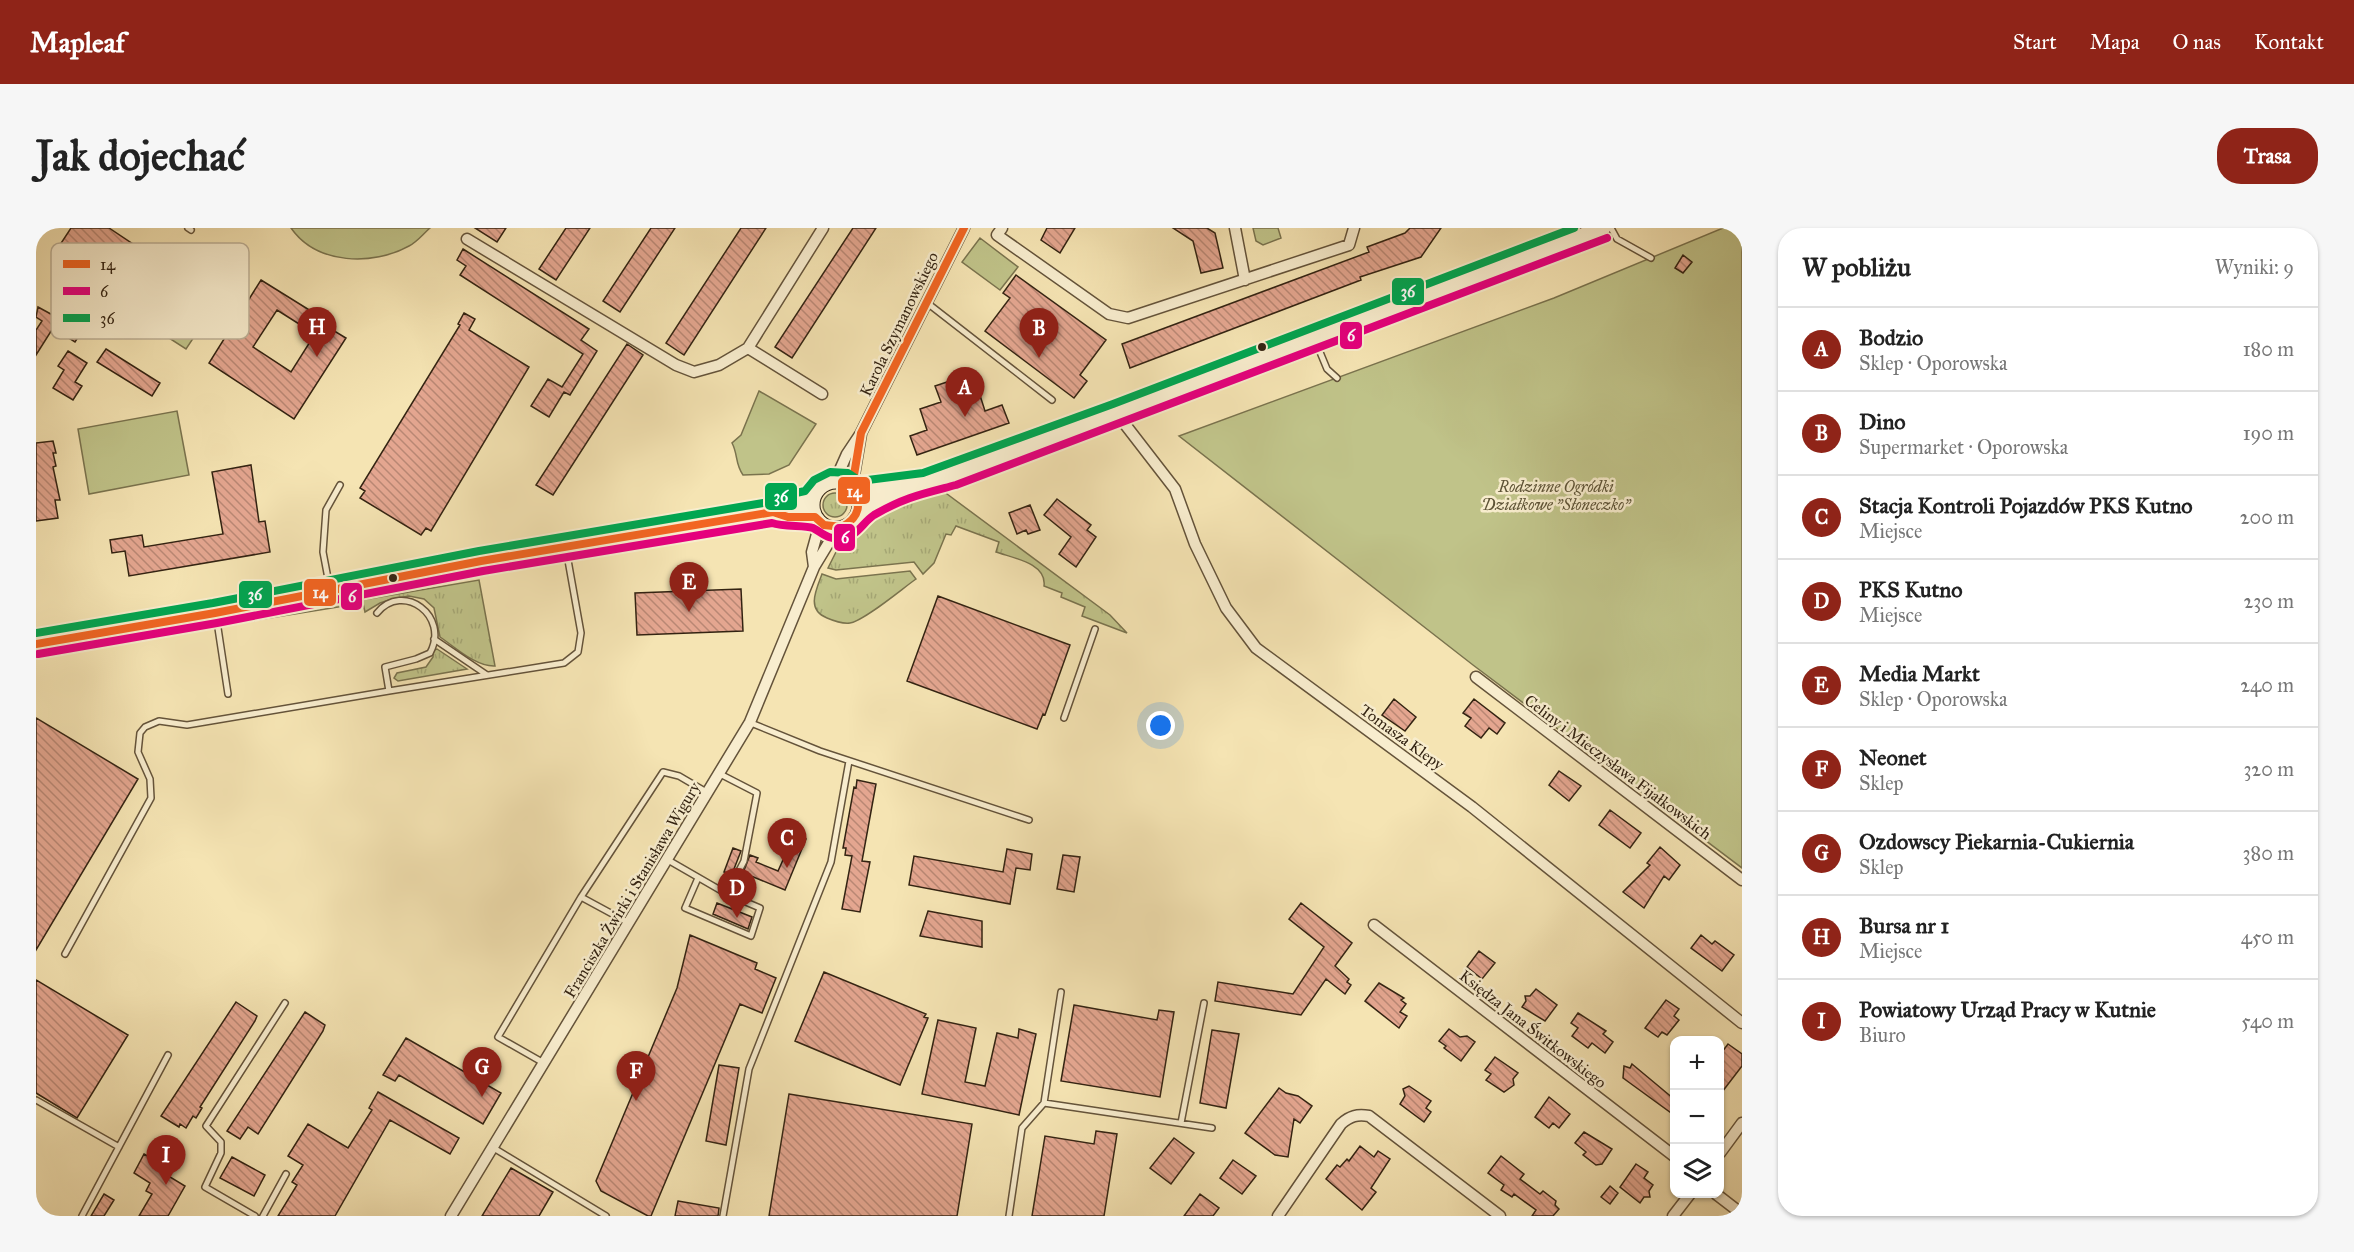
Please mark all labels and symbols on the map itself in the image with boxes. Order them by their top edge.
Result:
legend [51,243,249,339]
street label: Karola Szymanowskiego [856,249,943,400]
text: 14 [100,255,116,274]
line badge: 36 [1391,277,1425,306]
text: 6 [100,282,109,301]
text: 36 [1401,282,1416,302]
pin: H [298,308,336,357]
pin: B [1020,308,1058,358]
text: 36 [100,309,115,328]
line badge: 6 [1339,321,1363,350]
text: 6 [1347,326,1356,345]
unlabelled marker [1256,341,1268,353]
pin: A [946,368,984,417]
line badge: 14 [837,476,871,505]
park label: Rodzinne Ogródki Działkowe "Słoneczko" [1481,477,1632,514]
line badge: 36 [764,482,798,511]
text: 14 [846,482,863,502]
text: 36 [774,487,789,507]
line badge: 6 [833,523,856,552]
text: 6 [841,528,850,547]
pin: E [670,562,708,612]
unlabelled marker [387,572,399,584]
line badge: 14 [303,578,337,607]
line badge: 36 [238,580,273,609]
line badge: 6 [340,582,363,611]
text: 14 [312,583,329,603]
text: 36 [248,585,263,605]
text: 6 [348,587,357,606]
street label: Celiny i Mieczysława Fijałkowskich [1521,691,1715,844]
street label: Tomasza Klepy [1356,700,1448,774]
your location [1146,711,1175,740]
street label: Franciszka Żwirki i Stanisława Wigury [559,778,705,1002]
pin: C [768,818,807,868]
pin: D [718,868,756,918]
street label: Księdza Jana Świtkowskiego [1455,964,1611,1093]
pin: G [462,1048,502,1097]
pin: F [616,1052,656,1101]
pin: I [146,1136,186,1185]

